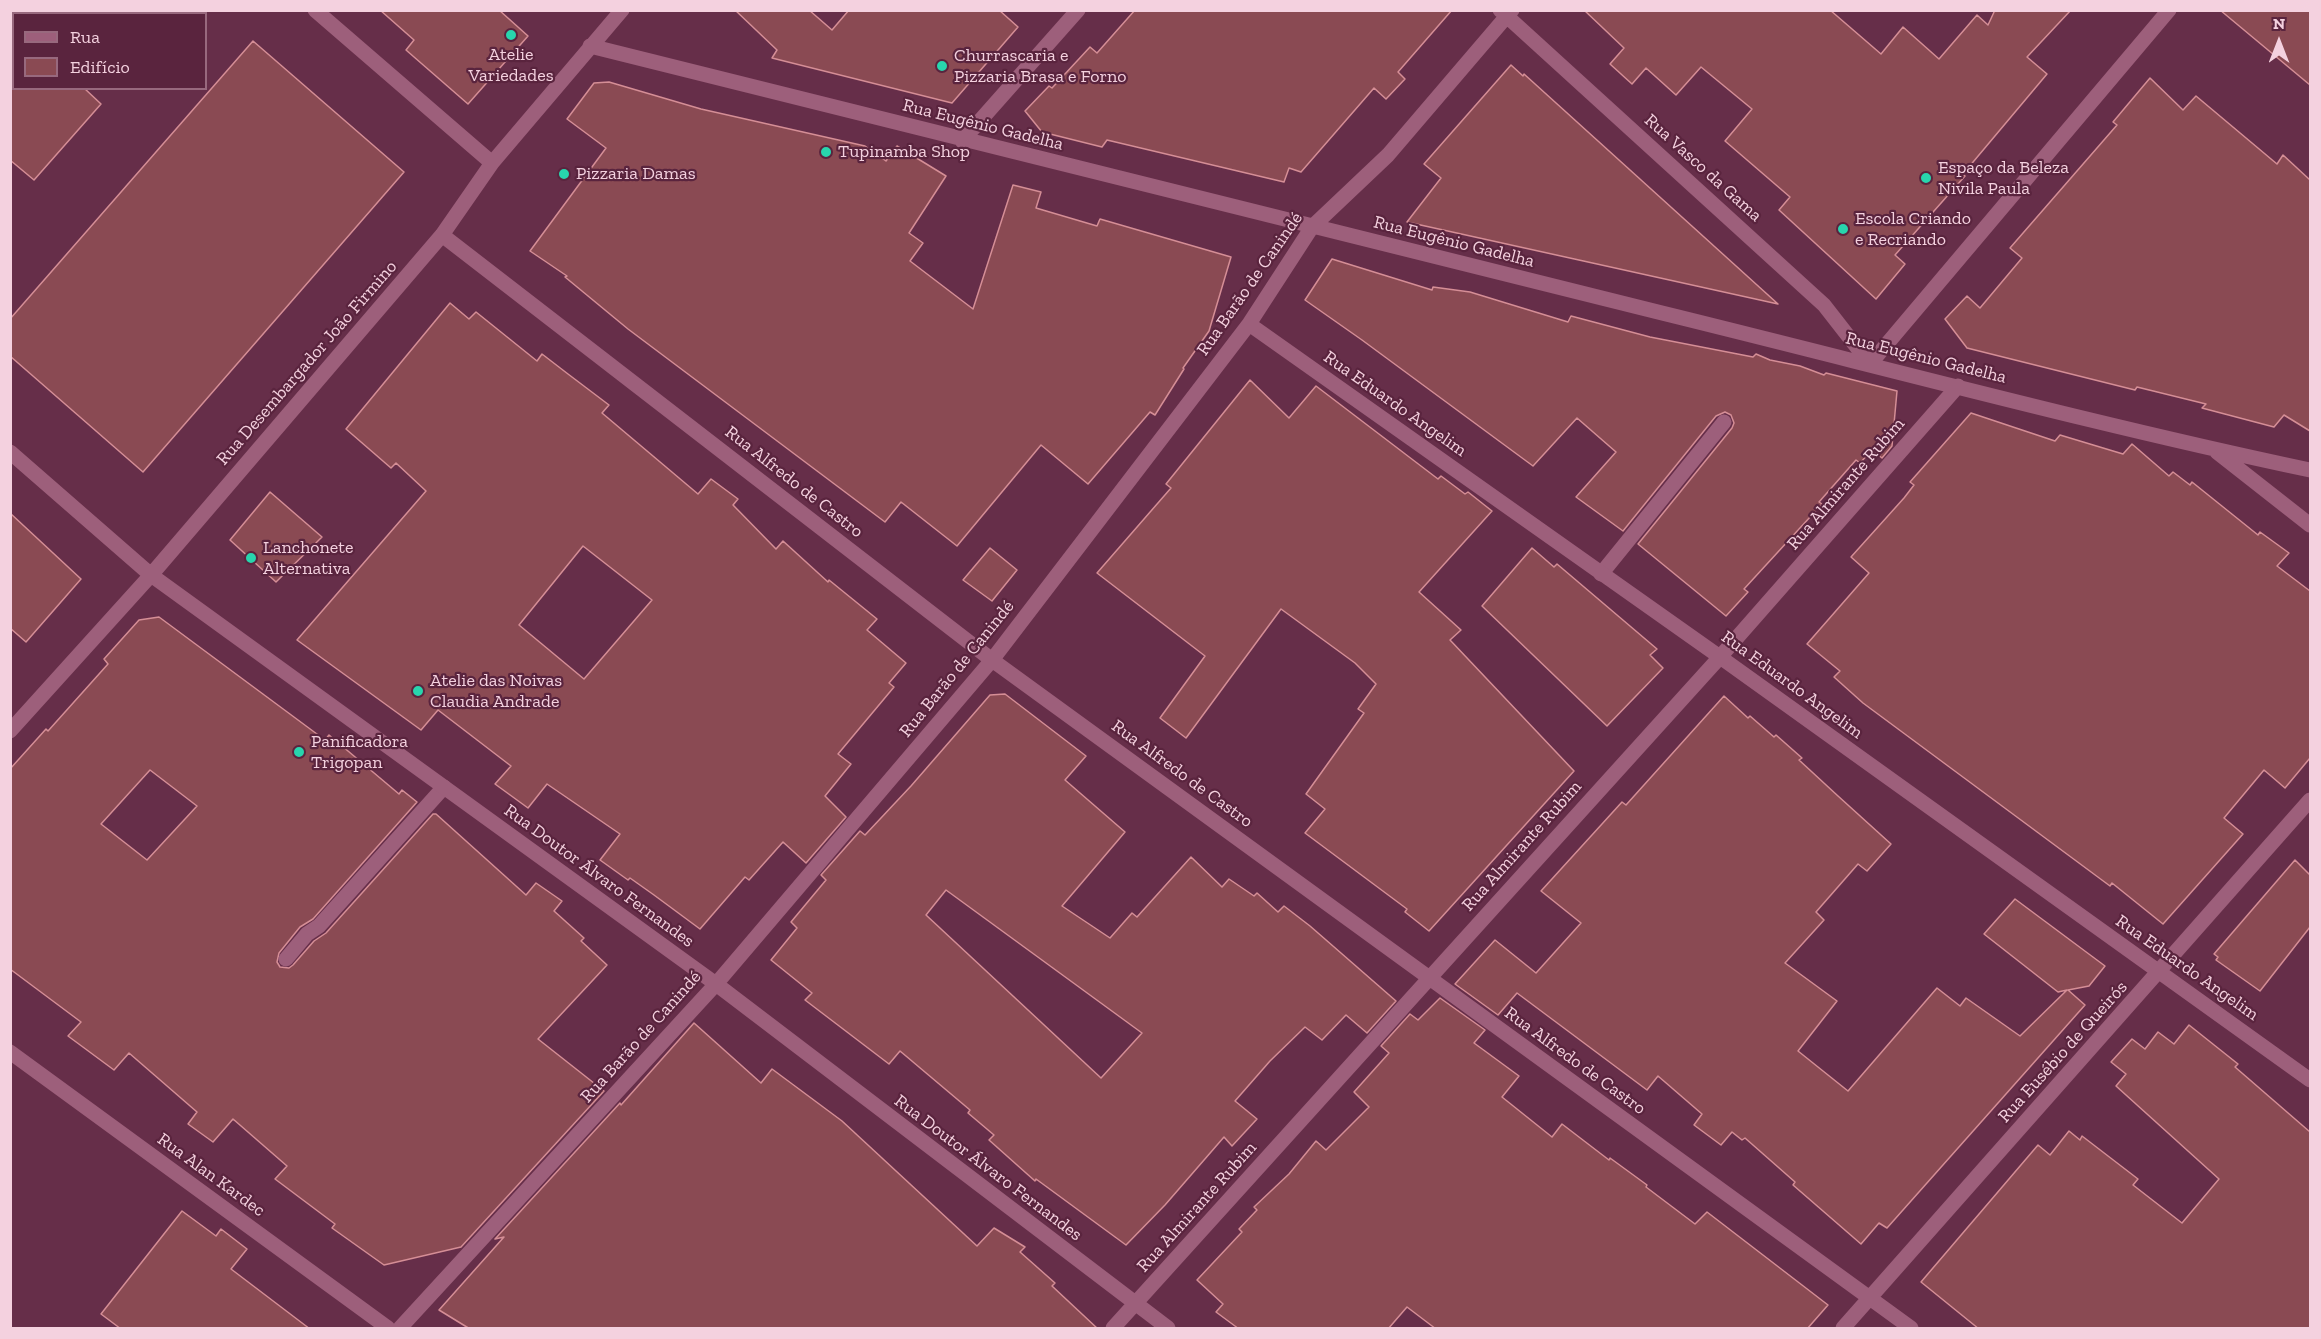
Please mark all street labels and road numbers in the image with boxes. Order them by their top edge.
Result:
street label: Rua Eugênio Gadelha [900,95,1066,155]
street label: Rua Vasco da Gama [1640,110,1766,226]
street label: Rua Barão de Canindé [1192,208,1308,360]
street label: Rua Eugênio Gadelha [1371,212,1537,272]
street label: Rua Desembargador João Firmino [212,256,402,470]
street label: Rua Eugênio Gadelha [1843,328,2009,388]
street label: Rua Eduardo Angelim [1319,346,1471,462]
street label: Rua Almirante Rubim [1783,413,1909,555]
street label: Rua Alfredo de Castro [721,421,867,543]
street label: Rua Barão de Canindé [895,596,1019,742]
street label: Rua Eduardo Angelim [1717,626,1867,744]
street label: Rua Alfredo de Castro [1107,715,1257,833]
street label: Rua Almirante Rubim [1458,776,1586,916]
street label: Rua Doutor Álvaro Fernandes [500,800,698,952]
street label: Rua Eduardo Angelim [2111,910,2263,1026]
street label: Rua Barão de Canindé [576,967,706,1107]
street label: Rua Eusébio de Queirós [1994,977,2132,1127]
street label: Rua Alfredo de Castro [1500,1002,1650,1120]
street label: Rua Doutor Álvaro Fernandes [890,1090,1086,1246]
street label: Rua Alan Kardec [153,1129,269,1221]
street label: Rua Almirante Rubim [1133,1137,1261,1277]

